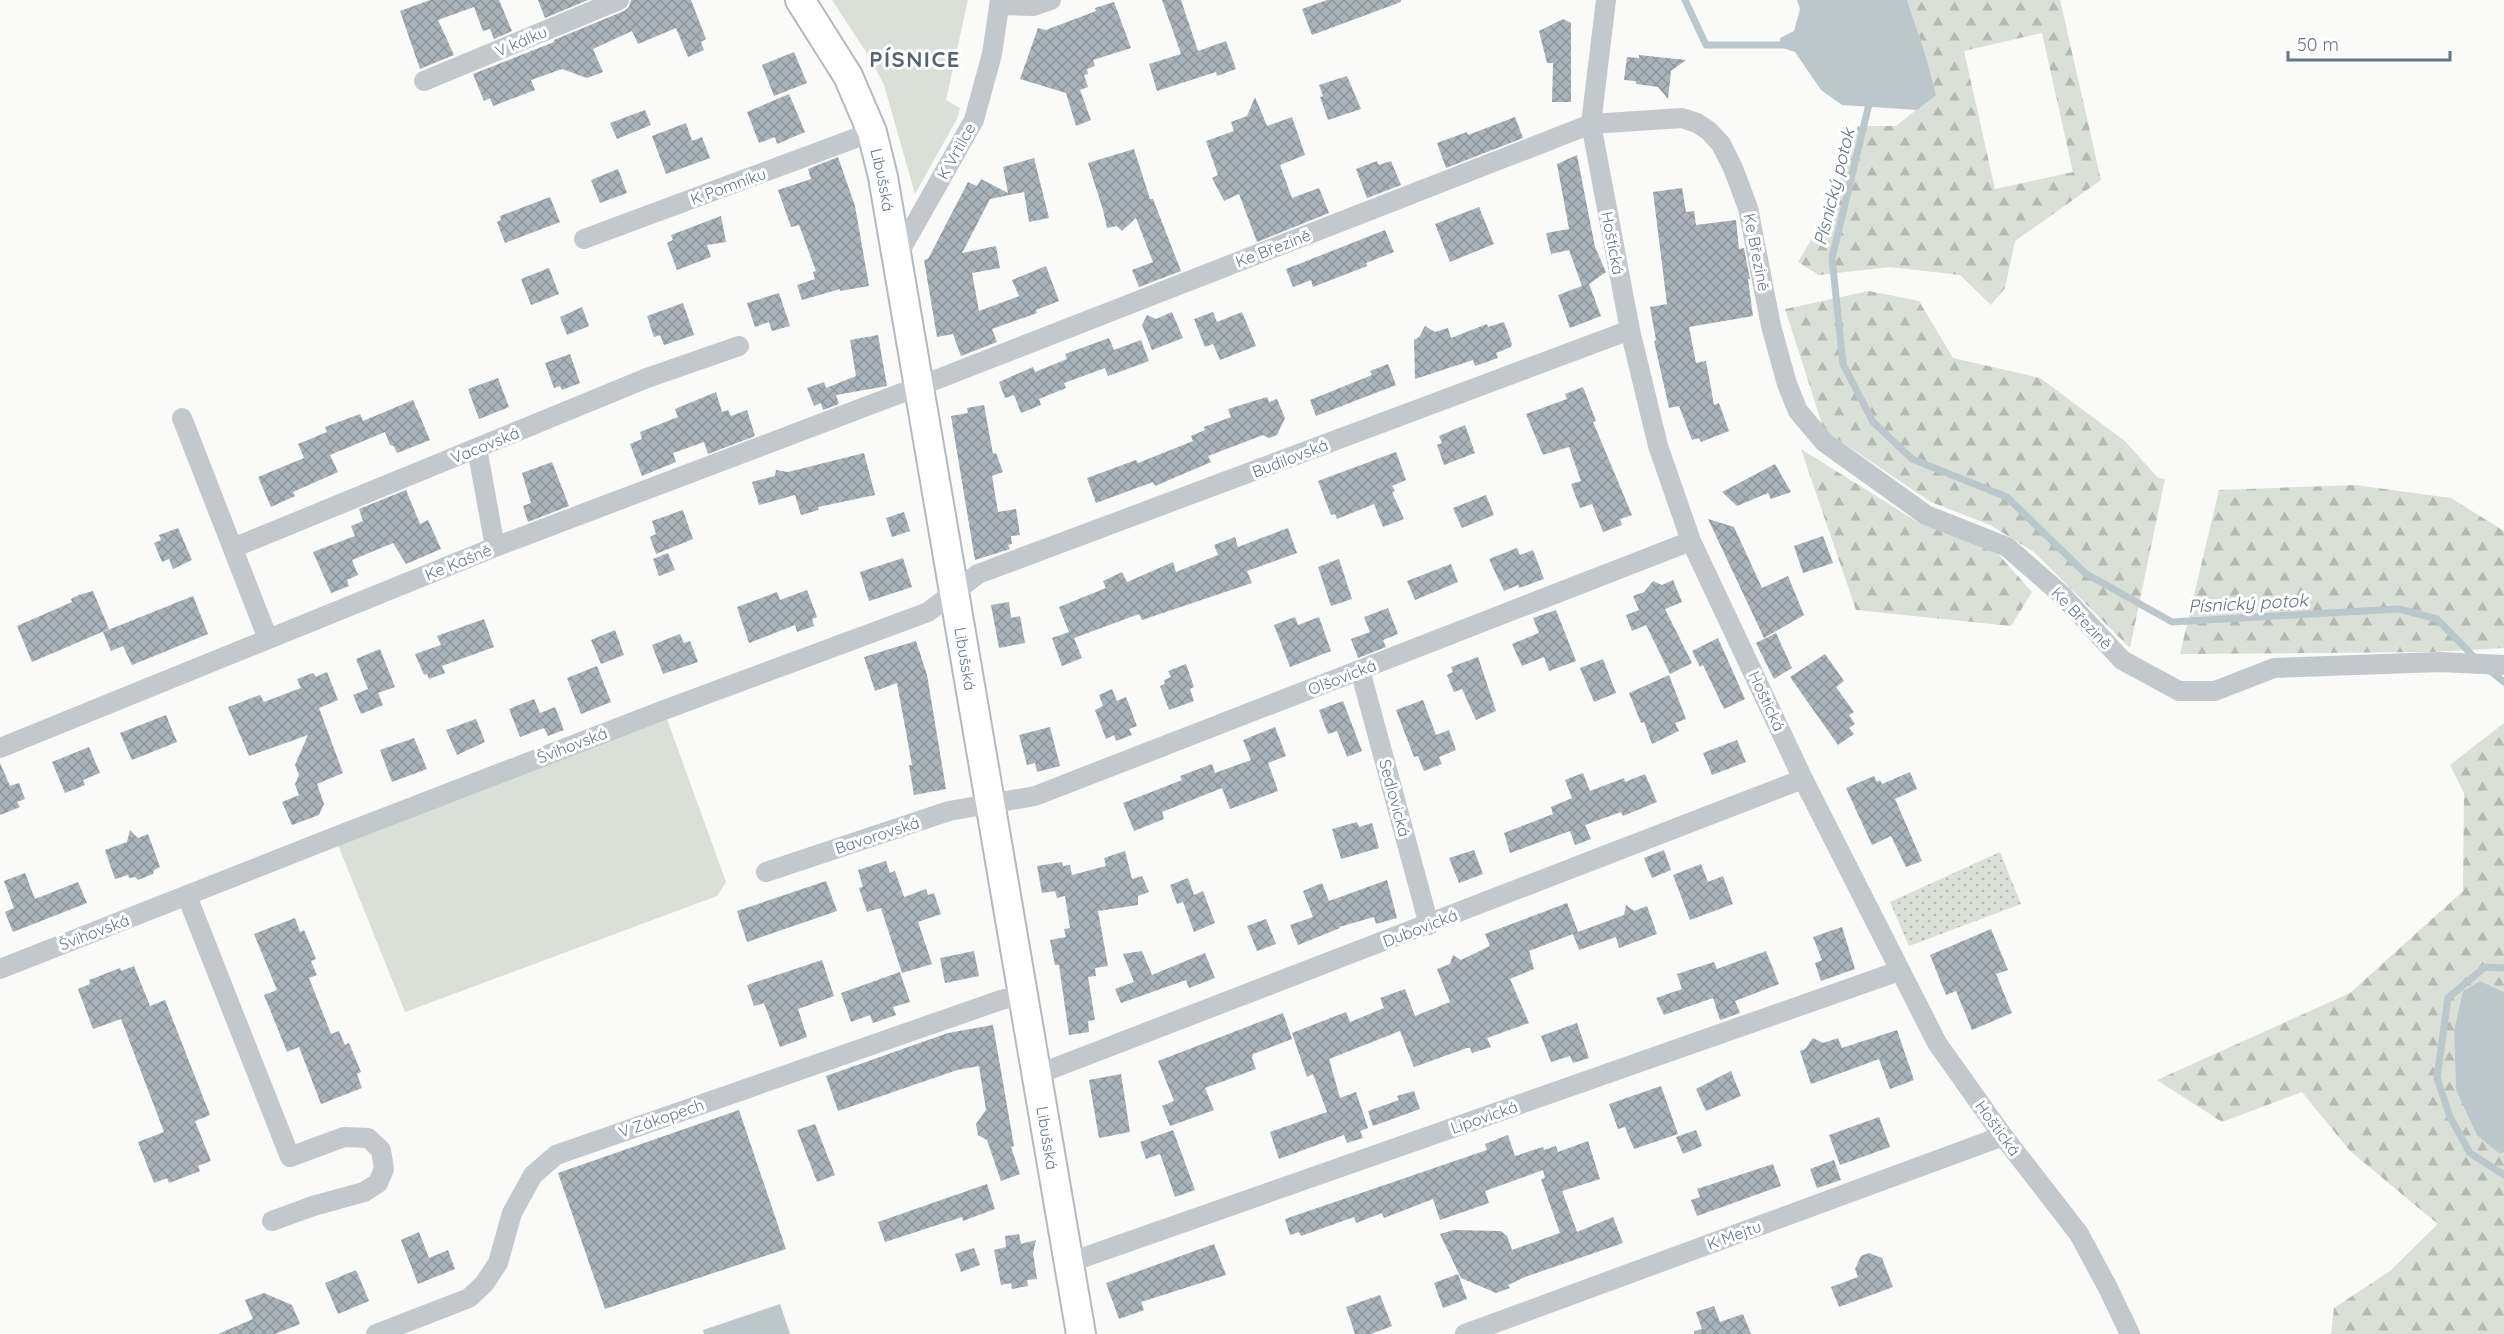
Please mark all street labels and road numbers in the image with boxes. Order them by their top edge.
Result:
street label: V kálku [492,21,550,61]
street label: K Vrtilce [932,119,980,183]
street label: Libušská [866,146,899,213]
street label: K Pomníku [687,163,769,209]
street label: Hoštická [1597,210,1629,276]
street label: Ke Březině [1740,211,1774,293]
street label: Ke Březině [1233,225,1313,271]
street label: Vacovská [448,422,522,468]
street label: Budilovská [1249,434,1331,482]
street label: Ke Kašně [422,540,494,584]
street label: Ke Březině [2047,583,2117,653]
street label: Libušská [950,626,981,692]
street label: Olšovická [1305,655,1379,699]
street label: Hoštická [1744,668,1790,734]
street label: Švihovská [534,722,610,768]
street label: Sedlovická [1375,757,1415,839]
street label: Bavorovská [832,812,922,858]
street label: Dubovická [1380,905,1460,951]
street label: Švihovská [56,909,132,955]
street label: V Zákopech [616,1094,706,1142]
street label: Lipovická [1448,1096,1520,1138]
street label: Hoštická [1971,1096,2025,1160]
street label: Libušská [1032,1105,1063,1171]
street label: K Mejtu [1704,1216,1764,1254]

